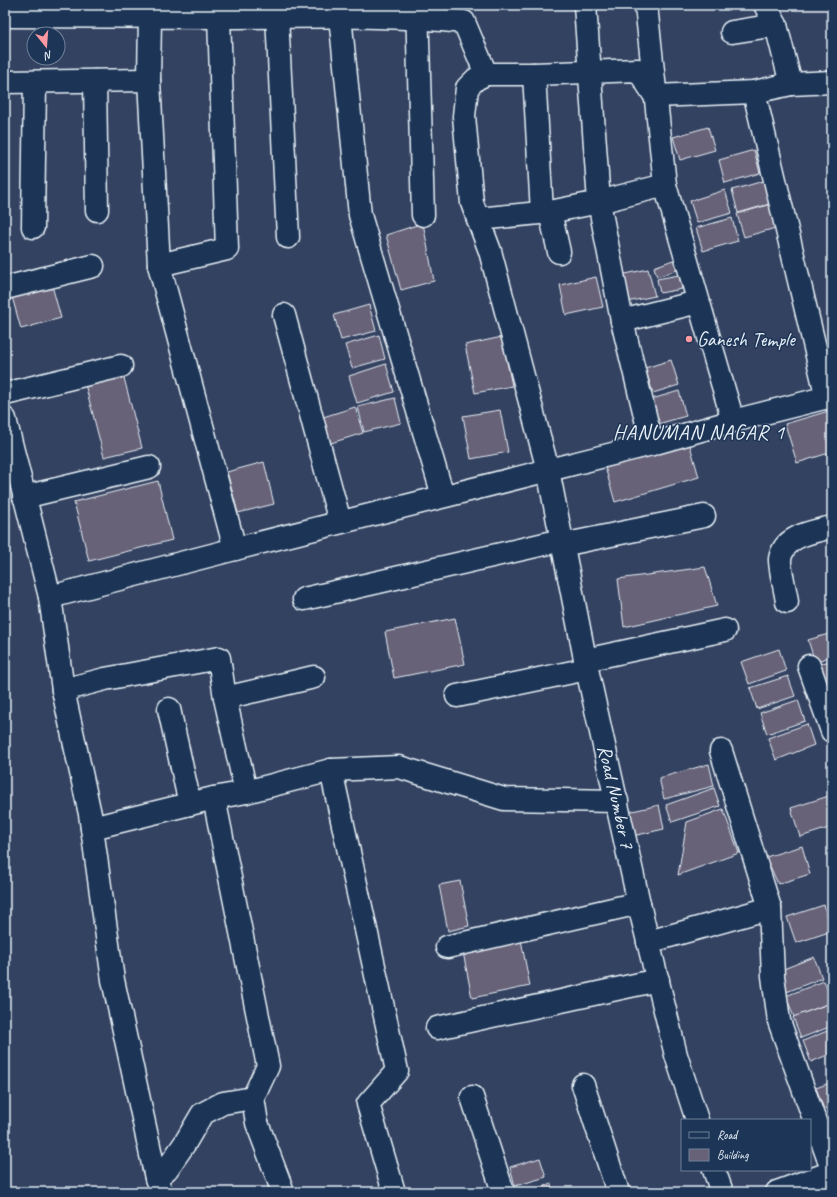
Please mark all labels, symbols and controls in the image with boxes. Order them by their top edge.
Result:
north arrow [26,26,66,66]
text: N [42,48,54,64]
place label: Ganesh Temple [697,327,796,352]
marker: Ganesh Temple [684,334,694,344]
district label: HANUMAN NAGAR 1 [613,419,786,445]
street label: Road Number 7 [592,743,640,852]
legend [681,1119,811,1171]
text: Road [717,1127,739,1143]
text: Building [717,1147,749,1163]

